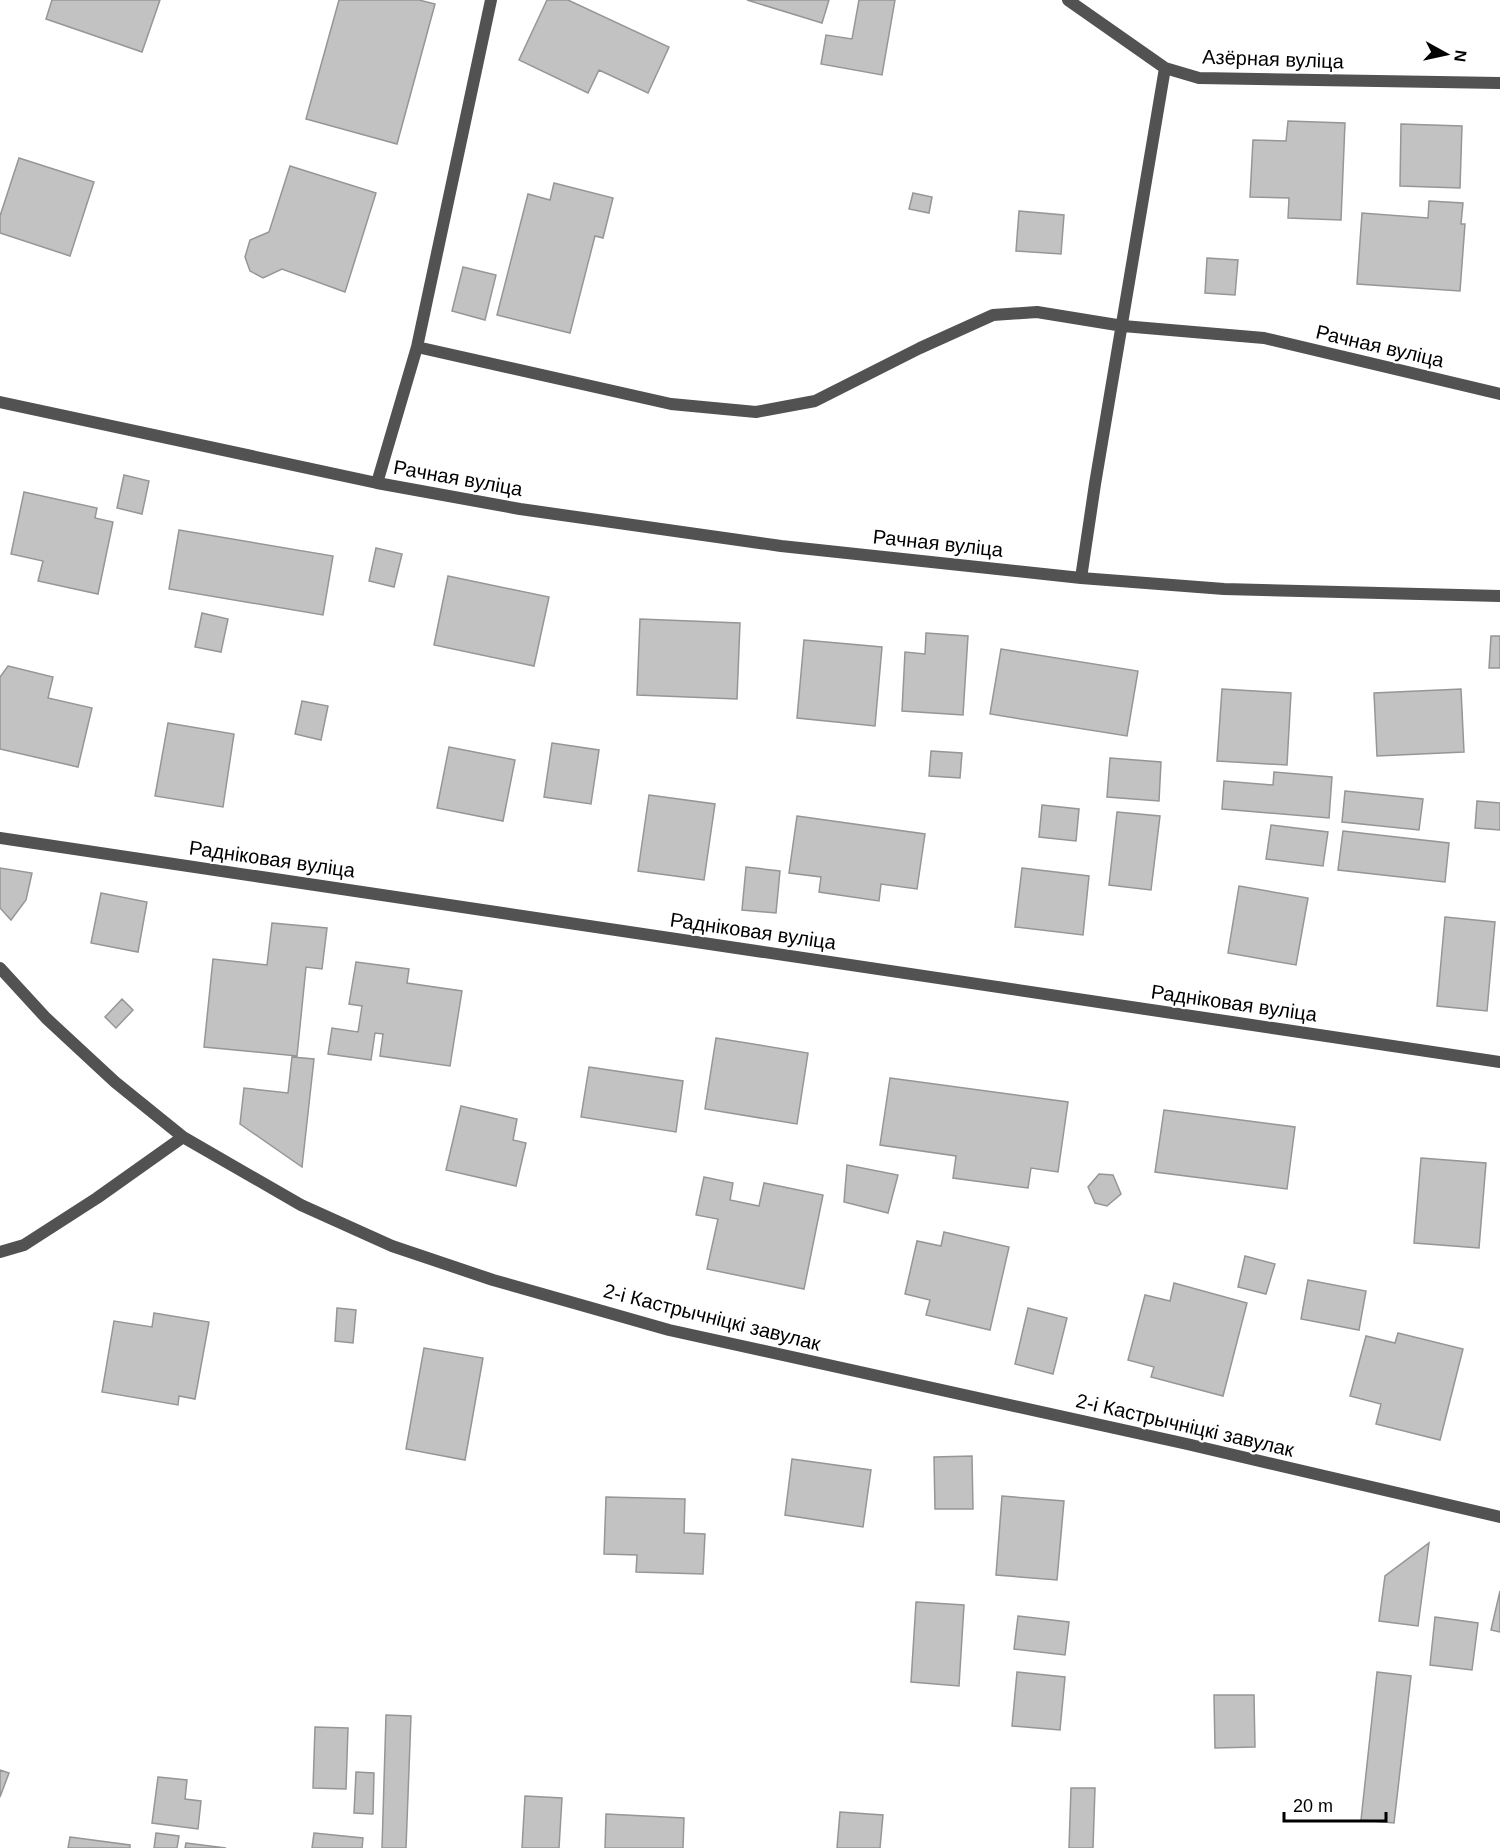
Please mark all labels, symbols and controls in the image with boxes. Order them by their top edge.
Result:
north arrow [1416,24,1476,84]
street label: Азёрная вуліца [1202,46,1345,72]
text: N [1451,49,1470,63]
street label: Рачная вуліца [1314,321,1447,372]
street label: Рачная вуліца [392,456,525,500]
street label: Рачная вуліца [872,525,1005,561]
street label: Радніковая вуліца [188,836,357,882]
street label: Радніковая вуліца [669,908,838,954]
street label: Радніковая вуліца [1150,980,1319,1026]
street label: 2-і Кастрычніцкі завулак [601,1279,823,1355]
street label: 2-і Кастрычніцкі завулак [1074,1389,1296,1461]
scale bar [1284,1785,1386,1823]
text: 20 m [1293,1796,1333,1816]

